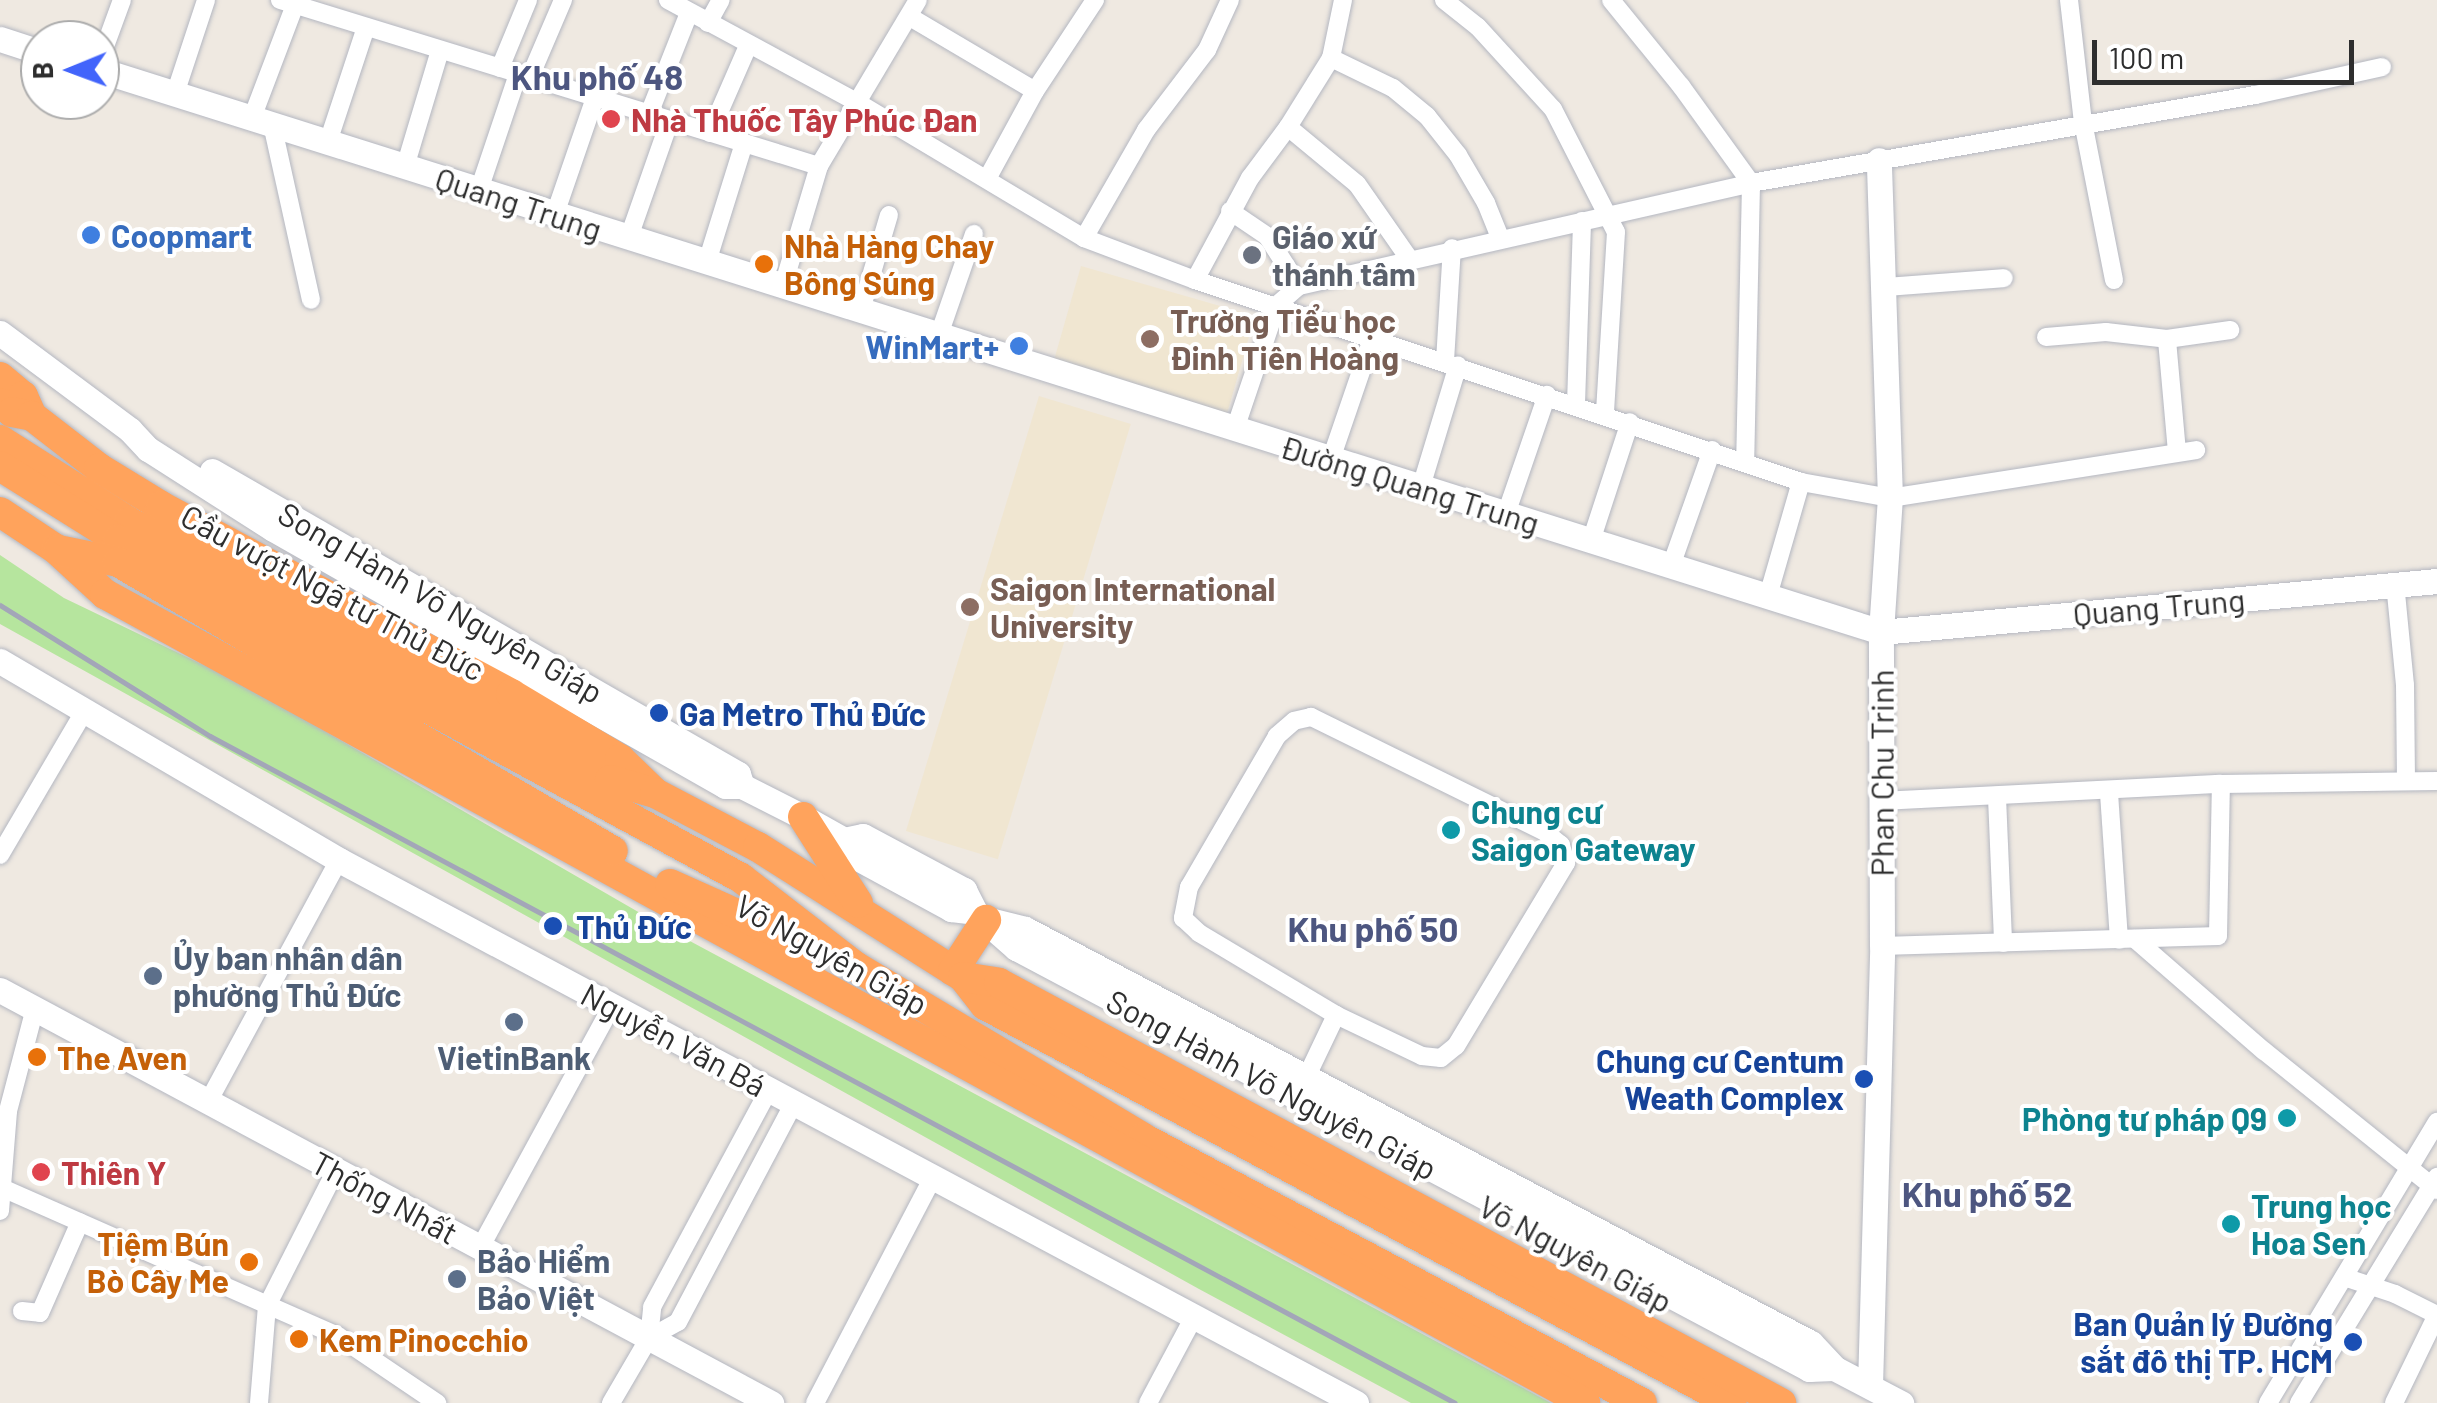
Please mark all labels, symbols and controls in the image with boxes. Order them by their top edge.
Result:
north arrow [20,20,120,120]
scale bar [2097,20,2360,82]
text: 100 m [2109,39,2184,75]
district label: Khu phố 48 [511,55,683,97]
text: B [25,62,59,79]
place label: Nhà Thuốc Tây Phúc Đan [631,100,978,138]
marker: Nhà Thuốc Tây Phúc Đan [600,108,622,130]
street label: Quang Trung [431,158,607,248]
place label: Coopmart [111,216,252,254]
place label: Giáo xứ thánh tâm [1272,218,1416,293]
marker: Coopmart [80,224,102,246]
place label: Nhà Hàng Chay Bông Súng [784,227,994,302]
marker: Giáo xứ thánh tâm [1241,244,1263,266]
marker: Nhà Hàng Chay Bông Súng [753,253,775,275]
place label: Trường Tiểu học Đinh Tiên Hoàng [1170,302,1399,377]
place label: WinMart+ [865,327,999,365]
marker: Trường Tiểu học Đinh Tiên Hoàng [1139,328,1161,350]
marker: WinMart+ [1008,335,1030,357]
street label: Đường Quang Trung [1276,426,1544,542]
street label: Song Hành Võ Nguyên Giáp [272,493,610,711]
street label: Cầu vượt Ngã tư Thủ Đức [175,496,491,688]
place label: Saigon International University [990,570,1275,645]
street label: Quang Trung [2071,579,2247,633]
marker: Saigon International University [959,596,981,618]
street label: Phan Chu Trinh [1862,669,1900,877]
place label: Ga Metro Thủ Đức [679,694,926,732]
marker: Ga Metro Thủ Đức [648,702,670,724]
place label: Chung cư Saigon Gateway [1471,793,1696,868]
marker: Chung cư Saigon Gateway [1440,819,1462,841]
street label: Võ Nguyên Giáp [729,885,935,1023]
place label: Thủ Đức [576,907,692,945]
district label: Khu phố 50 [1287,907,1459,949]
marker: Thủ Đức [540,913,566,939]
place label: Ủy ban nhân dân phường Thủ Đức [173,939,403,1014]
marker: Ủy ban nhân dân phường Thủ Đức [142,965,164,987]
street label: Nguyễn Văn Bá [575,974,773,1104]
street label: Song Hành Võ Nguyên Giáp [1100,981,1444,1187]
marker: VietinBank [503,1011,525,1033]
place label: The Aven [57,1038,187,1076]
place label: VietinBank [437,1038,591,1076]
place label: Chung cư Centum Weath Complex [1596,1042,1844,1117]
marker: The Aven [26,1046,48,1068]
marker: Chung cư Centum Weath Complex [1853,1068,1875,1090]
place label: Phòng tư pháp Q9 [2022,1099,2267,1137]
marker: Phòng tư pháp Q9 [2276,1107,2298,1129]
street label: Thống Nhất [305,1142,465,1252]
place label: Thiên Y [61,1153,166,1191]
marker: Thiên Y [30,1161,52,1183]
district label: Khu phố 52 [1902,1172,2072,1214]
street label: Võ Nguyên Giáp [1473,1186,1679,1320]
place label: Trung học Hoa Sen [2251,1187,2391,1262]
marker: Trung học Hoa Sen [2220,1213,2242,1235]
place label: Tiệm Bún Bò Cây Me [87,1225,229,1300]
place label: Bảo Hiểm Bảo Việt [477,1242,610,1317]
marker: Tiệm Bún Bò Cây Me [238,1251,260,1273]
marker: Bảo Hiểm Bảo Việt [446,1268,468,1290]
place label: Ban Quản lý Đường sắt đô thị TP. HCM [2073,1305,2333,1380]
place label: Kem Pinocchio [319,1320,529,1358]
marker: Kem Pinocchio [288,1328,310,1350]
marker: Ban Quản lý Đường sắt đô thị TP. HCM [2342,1331,2364,1353]

